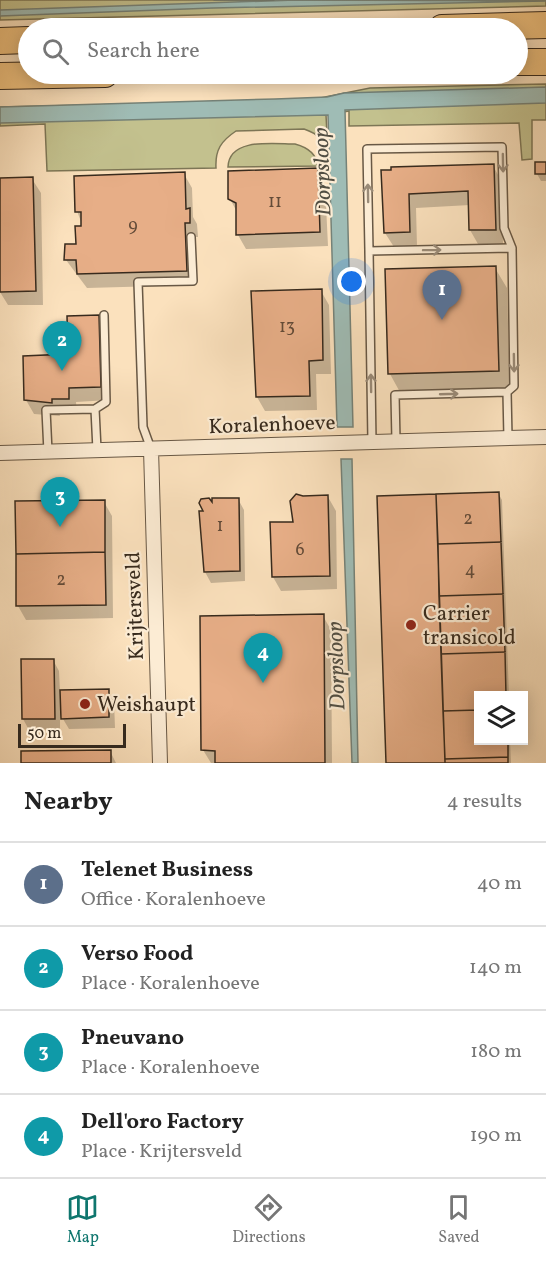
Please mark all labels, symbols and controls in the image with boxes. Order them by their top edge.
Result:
search box [18,18,528,84]
icon: search [39,35,72,68]
text: Search here [87,36,200,67]
water label: Dorpsloop [306,127,341,217]
one-way arrow [497,152,509,172]
one-way arrow [362,183,374,203]
house number: 11 [268,190,282,215]
house number: 9 [128,214,138,239]
one-way arrow [421,244,441,256]
your location [337,267,366,296]
pin: 1 [422,270,462,320]
house number: 13 [279,315,295,340]
pin: 2 [42,322,82,371]
one-way arrow [508,352,520,372]
one-way arrow [365,374,377,394]
one-way arrow [439,388,459,399]
street label: Koralenhoeve [208,409,336,442]
pin: 3 [40,478,80,527]
house number: 2 [463,507,473,532]
house number: 1 [217,514,223,539]
house number: 6 [295,538,305,563]
street label: Krijtersveld [119,551,152,661]
house number: 4 [465,558,475,583]
house number: 2 [56,568,66,593]
place label: Carrier transicold [423,600,516,653]
marker: Carrier transicold [404,618,418,632]
water label: Dorpsloop [320,621,355,711]
pin: 4 [244,634,282,683]
place label: Weishaupt [97,691,196,720]
map controls [474,691,528,745]
button: layers [474,691,528,745]
marker: Weishaupt [78,697,92,711]
scale bar [18,721,126,748]
text: 50 m [27,723,61,745]
text: Nearby [24,784,113,820]
text: 4 results [447,788,522,816]
text: Telenet Business [81,855,253,886]
text: 1 [39,870,48,898]
text: 40 m [477,870,522,898]
text: Office · Koralenhoeve [81,886,266,914]
text: Verso Food [81,939,193,970]
text: 2 [38,954,49,982]
text: 140 m [469,954,522,982]
text: Place · Koralenhoeve [81,970,260,998]
text: Pneuvano [81,1023,184,1054]
text: 3 [38,1038,49,1066]
text: 180 m [470,1038,522,1066]
text: Place · Koralenhoeve [81,1054,260,1082]
text: Dell'oro Factory [81,1107,244,1138]
text: 4 [37,1122,50,1150]
text: 190 m [470,1122,522,1150]
text: Place · Krijtersveld [81,1138,242,1166]
tab: Map [66,1191,99,1249]
tab: Directions [232,1191,306,1249]
tab: Saved [438,1191,480,1249]

